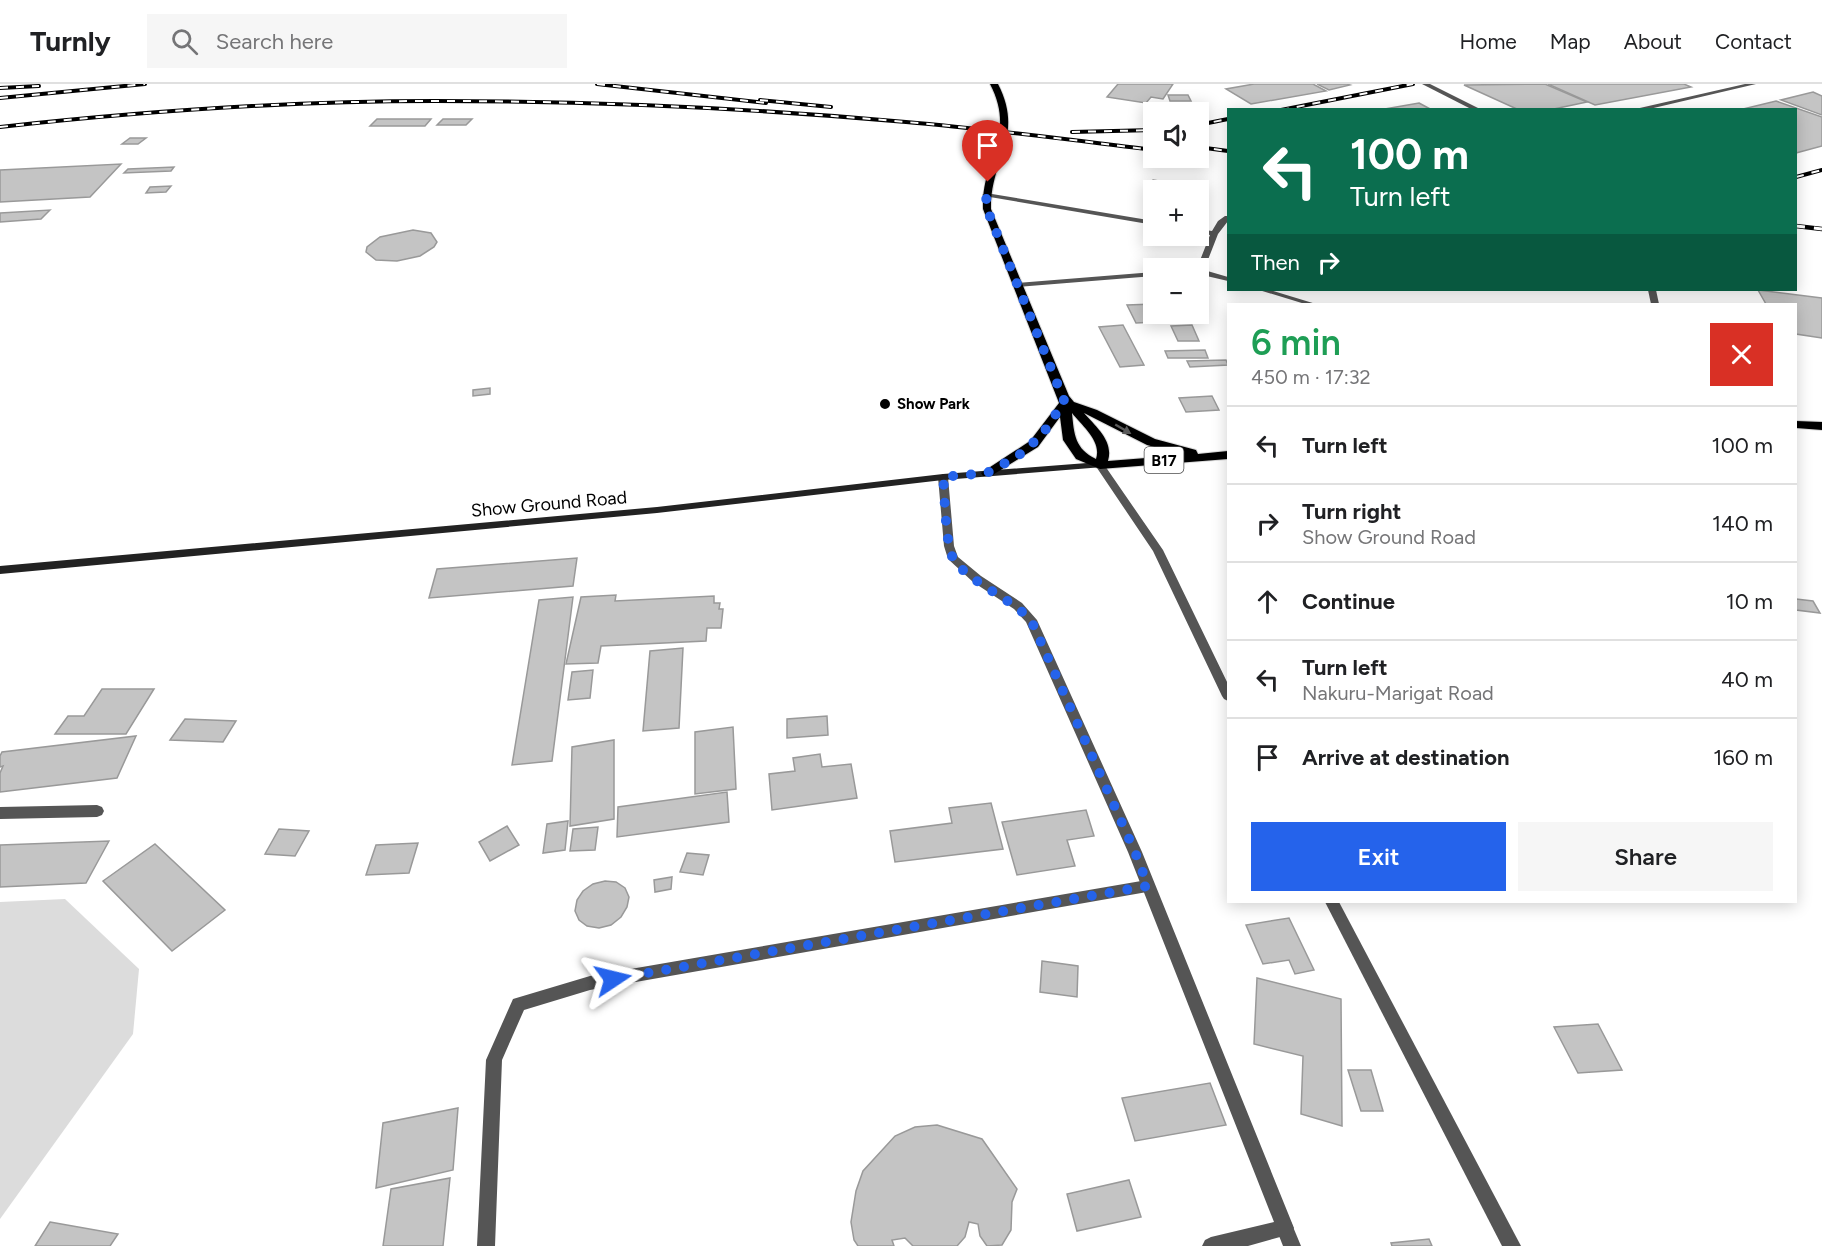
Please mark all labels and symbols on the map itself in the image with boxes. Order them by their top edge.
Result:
pin [962,120,1013,182]
place label: Show Park [897,395,970,413]
marker: Show Park [878,397,892,411]
one-way arrow [1115,423,1131,434]
road number: B17 [1144,447,1184,473]
street label: Show Ground Road [470,486,628,522]
position arrow [581,947,645,1011]

